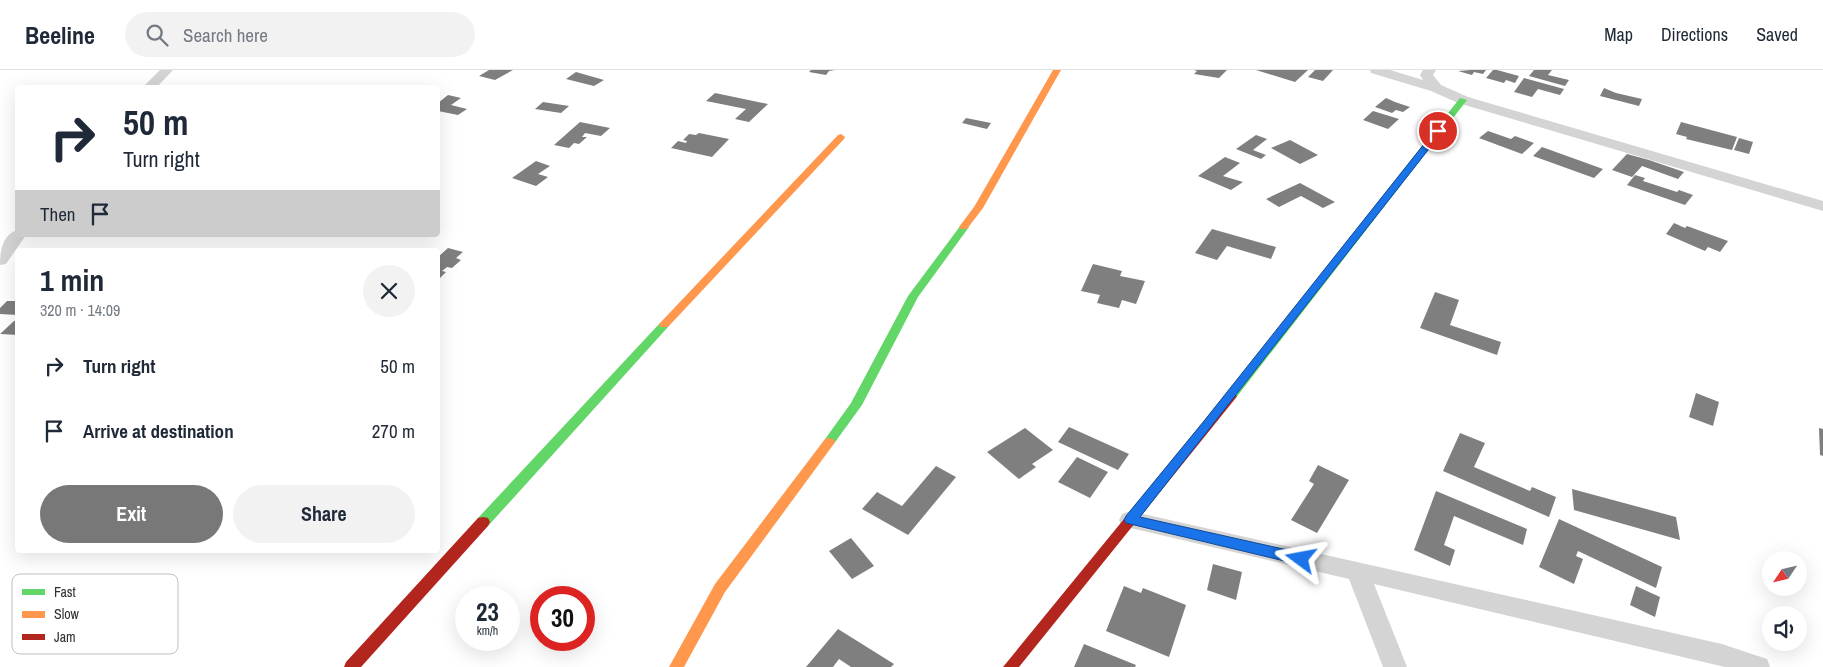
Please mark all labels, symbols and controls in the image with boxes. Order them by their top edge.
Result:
search box [125,12,475,57]
text: Beeline [25,19,95,51]
icon: search [143,21,171,49]
text: Search here [183,22,268,48]
text: Map [1604,22,1633,47]
text: Directions [1661,22,1728,47]
text: Saved [1756,22,1798,47]
text: 50 m [123,99,188,146]
icon: right [40,105,105,170]
pin [1417,110,1459,152]
icon: arrive [1424,117,1452,145]
text: Turn right [123,144,200,174]
icon: arrive [86,200,114,228]
text: Then [40,201,76,227]
text: 1 min [40,260,104,300]
button: close [363,265,415,317]
text: 320 m · 14:09 [40,299,120,321]
icon: right [40,352,68,380]
text: Turn right [83,353,155,379]
text: 50 m [380,353,415,379]
icon: arrive [40,417,68,445]
text: Arrive at destination [83,418,234,444]
text: 270 m [372,418,415,444]
button: Exit [40,485,223,543]
button: Share [233,485,415,543]
position arrow [1274,532,1326,584]
north arrow [1762,551,1808,596]
map controls [1762,551,1807,651]
legend [12,574,178,654]
text: Fast [54,583,76,601]
speed limit sign: 30 [530,586,595,651]
text: 23 [476,595,499,629]
text: Slow [54,605,80,623]
button: sound [1762,606,1807,651]
text: km/h [477,623,498,639]
text: Jam [54,628,76,646]

